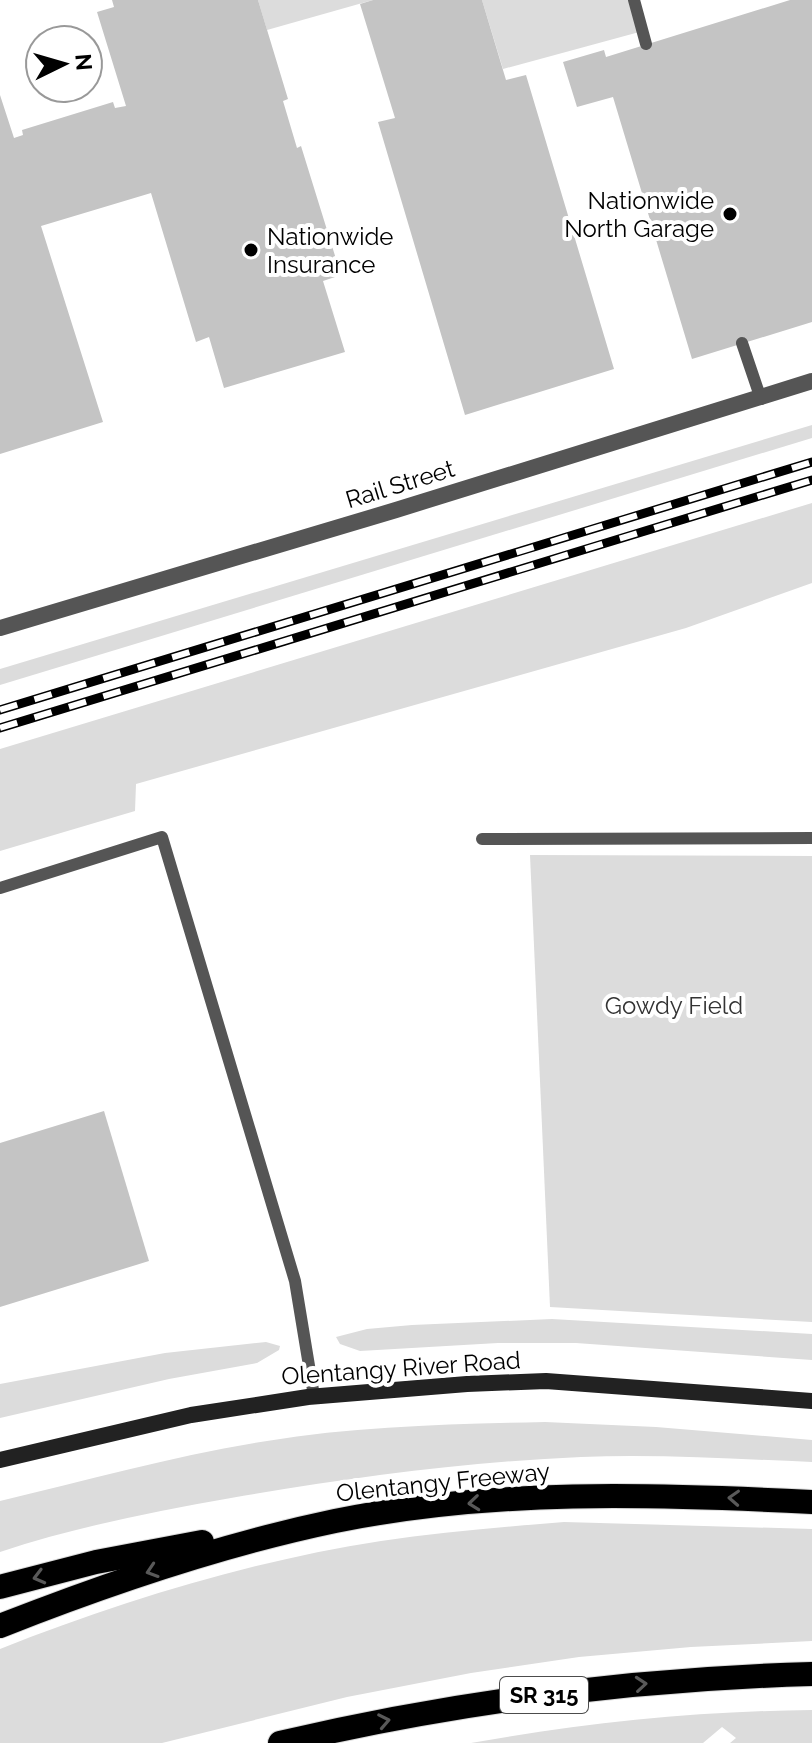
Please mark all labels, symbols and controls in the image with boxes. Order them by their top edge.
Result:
north arrow [24,24,104,104]
text: N [70,53,98,72]
place label: Nationwide North Garage [564,186,714,243]
marker: Nationwide North Garage [721,205,739,223]
place label: Nationwide Insurance [267,222,393,279]
marker: Nationwide Insurance [242,241,260,259]
street label: Rail Street [342,454,458,514]
park label: Gowdy Field [605,991,743,1020]
street label: Olentangy River Road [280,1345,522,1391]
street label: Olentangy Freeway [335,1456,551,1508]
one-way arrow [727,1490,740,1507]
one-way arrow [467,1494,480,1511]
one-way arrow [146,1562,160,1578]
one-way arrow [32,1568,46,1584]
one-way arrow [635,1676,648,1693]
road number: SR 315 [500,1677,588,1713]
one-way arrow [377,1714,391,1731]

